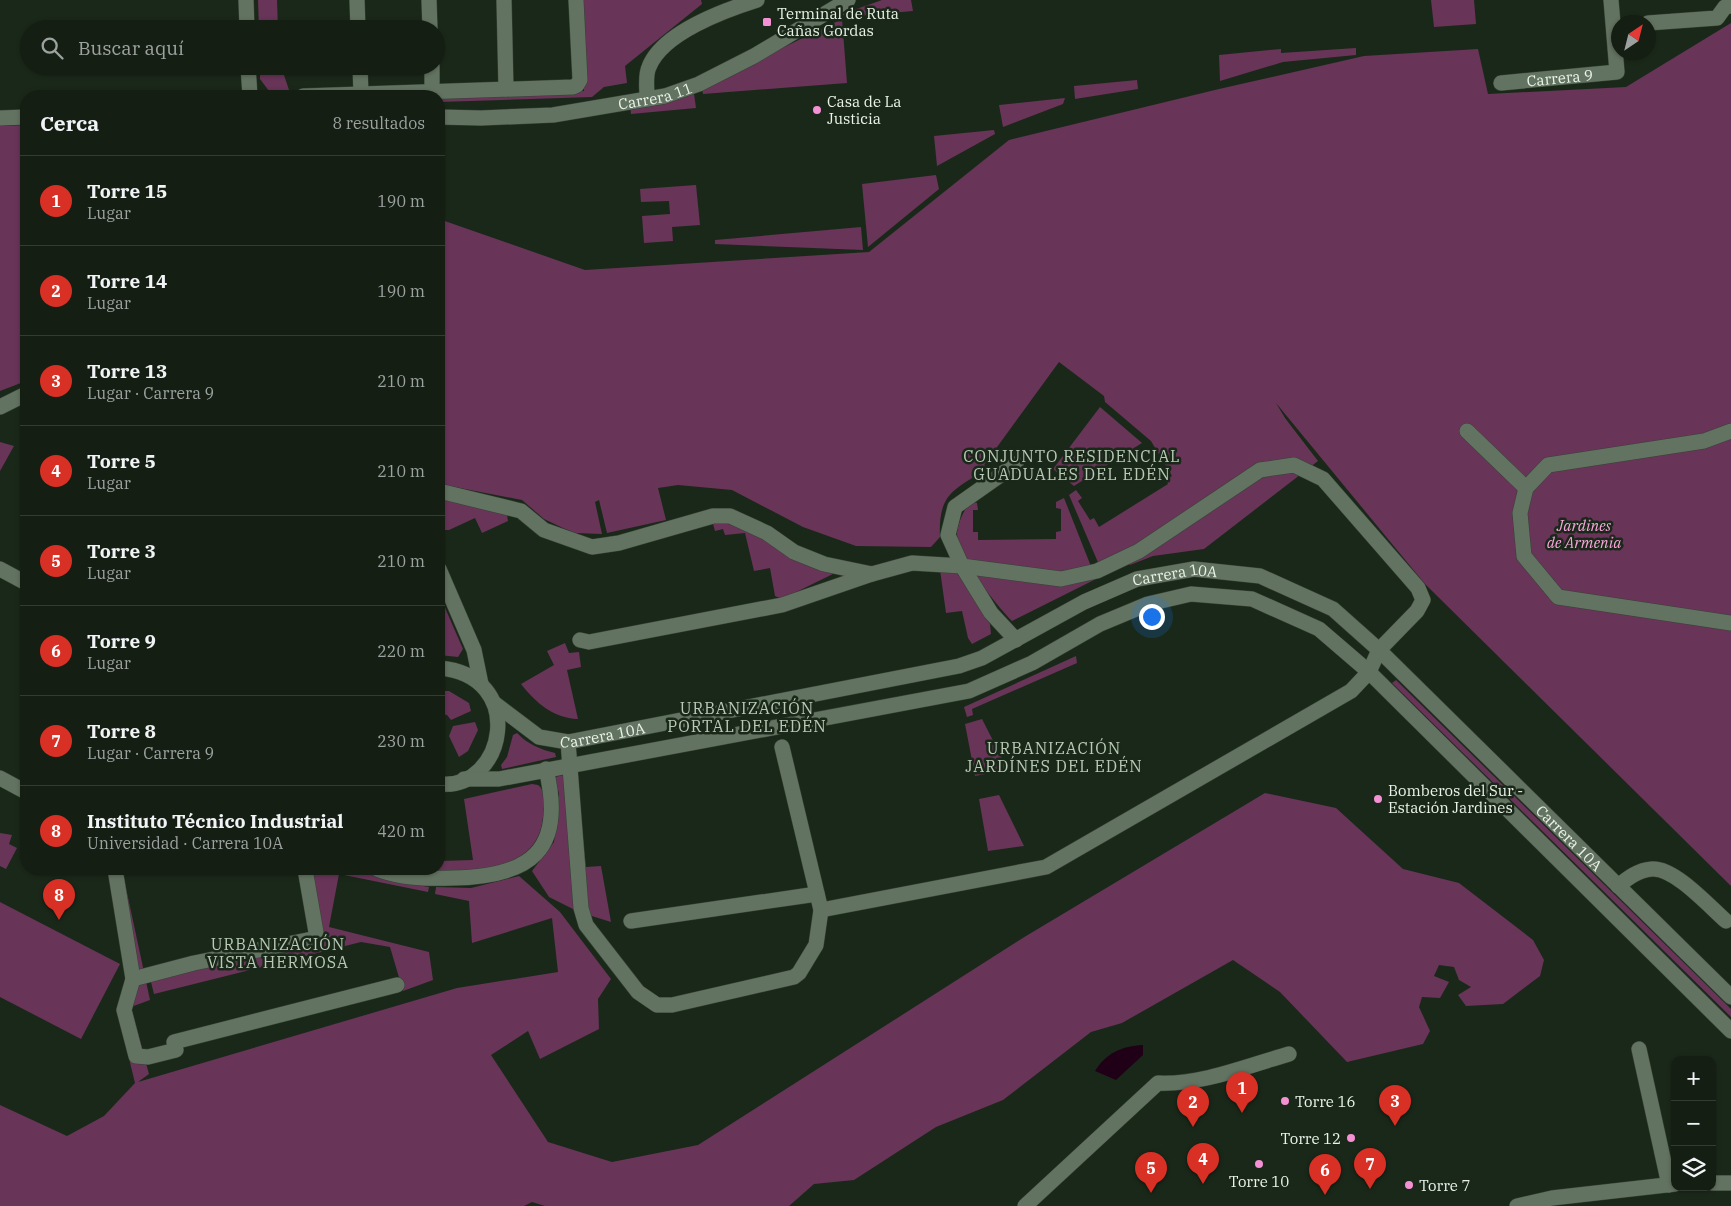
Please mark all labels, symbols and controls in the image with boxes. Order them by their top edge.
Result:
place label: Terminal de Ruta Cañas Gordas [777,4,899,40]
north arrow [1611,15,1656,60]
marker: Terminal de Ruta Cañas Gordas [761,16,773,28]
search box [20,20,445,75]
icon: search [38,34,66,62]
text: Buscar aquí [78,36,184,60]
street label: Carrera 9 [1526,65,1594,90]
street label: Carrera 11 [617,78,695,113]
place label: Casa de La Justicia [827,92,902,128]
marker: Casa de La Justicia [811,104,823,116]
text: Cerca [40,109,99,137]
text: 8 resultados [333,113,425,133]
text: Torre 15 [87,179,167,203]
text: 1 [51,191,61,211]
text: 190 m [377,191,425,211]
text: Lugar [87,203,131,223]
text: Torre 14 [87,269,167,293]
text: 2 [51,281,61,301]
text: 190 m [377,281,425,301]
text: Lugar [87,293,131,313]
text: Torre 13 [87,359,167,383]
text: 3 [51,371,61,391]
text: 210 m [377,371,425,391]
text: Lugar · Carrera 9 [87,383,214,403]
district label: CONJUNTO RESIDENCIAL GUADUALES DEL EDÉN [963,446,1181,484]
text: Torre 5 [87,449,156,473]
text: 4 [51,461,61,481]
text: 210 m [377,461,425,481]
text: Lugar [87,473,131,493]
park label: Jardines de Armenia [1547,516,1622,552]
text: Torre 3 [87,539,156,563]
text: 5 [51,551,61,571]
text: 210 m [377,551,425,571]
street label: Carrera 10A [1131,559,1219,589]
text: Lugar [87,563,131,583]
your location [1139,604,1165,630]
text: Torre 9 [87,629,156,653]
text: 6 [51,641,61,661]
text: 220 m [377,641,425,661]
text: Lugar [87,653,131,673]
district label: URBANIZACIÓN PORTAL DEL EDÉN [667,697,827,736]
street label: Carrera 10A [559,718,647,752]
text: Torre 8 [87,719,156,743]
text: 7 [51,731,61,751]
text: 230 m [377,731,425,751]
district label: URBANIZACIÓN JARDÍNES DEL EDÉN [965,737,1143,776]
text: Lugar · Carrera 9 [87,743,214,763]
place label: Bomberos del Sur - Estación Jardines [1388,781,1523,817]
marker: Bomberos del Sur - Estación Jardines [1372,793,1384,805]
street label: Carrera 10A [1532,801,1607,875]
text: Instituto Técnico Industrial [87,809,344,833]
text: 8 [51,821,61,841]
text: 420 m [377,821,425,841]
text: Universidad · Carrera 10A [87,833,283,853]
pin: 8 [43,879,75,920]
district label: URBANIZACIÓN VISTA HERMOSA [207,933,349,972]
map controls [1671,1056,1716,1191]
button: + [1671,1056,1716,1101]
pin: 1 [1226,1072,1258,1113]
pin: 3 [1379,1085,1411,1126]
pin: 2 [1177,1086,1209,1127]
place label: Torre 16 [1295,1092,1355,1111]
marker: Torre 16 [1279,1095,1291,1107]
button: − [1671,1101,1716,1146]
place label: Torre 12 [1281,1129,1341,1148]
marker: Torre 12 [1345,1132,1357,1144]
pin: 4 [1187,1143,1219,1184]
button: layers [1671,1146,1716,1191]
pin: 7 [1354,1148,1386,1189]
pin: 5 [1135,1152,1167,1193]
pin: 6 [1309,1154,1341,1195]
marker: Torre 10 [1253,1158,1265,1170]
place label: Torre 10 [1229,1172,1289,1191]
place label: Torre 7 [1419,1176,1470,1195]
marker: Torre 7 [1403,1179,1415,1191]

